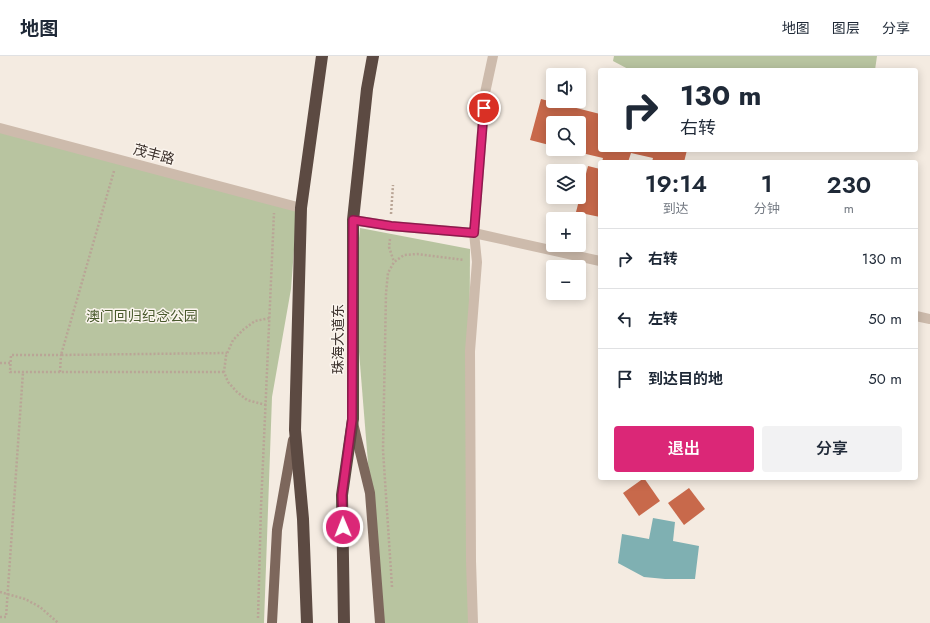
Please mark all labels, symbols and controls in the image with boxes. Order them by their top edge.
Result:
text: 地图 [20,15,58,42]
text: 地图 [782,18,810,38]
text: 图层 [832,18,860,38]
text: 分享 [882,18,910,38]
map controls [546,68,586,300]
button: sound [546,68,586,108]
text: 130 m [680,75,762,116]
icon: right [614,84,666,136]
pin [467,91,501,125]
icon: arrive [473,97,495,119]
text: 右转 [680,115,716,141]
button: search [546,116,586,156]
street label: 茂丰路 [131,139,177,169]
button: layers [546,164,586,204]
text: 19:14 [645,166,707,201]
text: 1 [761,166,773,201]
text: 230 [826,167,871,202]
text: 到达 [663,199,689,218]
text: 分钟 [754,199,780,218]
text: m [844,199,854,218]
button: + [546,212,586,252]
icon: right [614,248,636,270]
text: 右转 [648,248,678,270]
text: 130 m [862,248,902,270]
button: − [546,260,586,300]
street label: 珠海大道东 [328,304,348,374]
park label: 澳门回归纪念公园 [86,306,198,326]
icon: left [614,308,636,330]
text: 左转 [648,308,678,330]
text: 50 m [868,308,902,330]
icon: arrive [614,368,636,390]
text: 到达目的地 [648,368,723,390]
text: 50 m [868,368,902,390]
button: 退出 [614,426,754,472]
button: 分享 [762,426,902,472]
position arrow [322,506,364,548]

